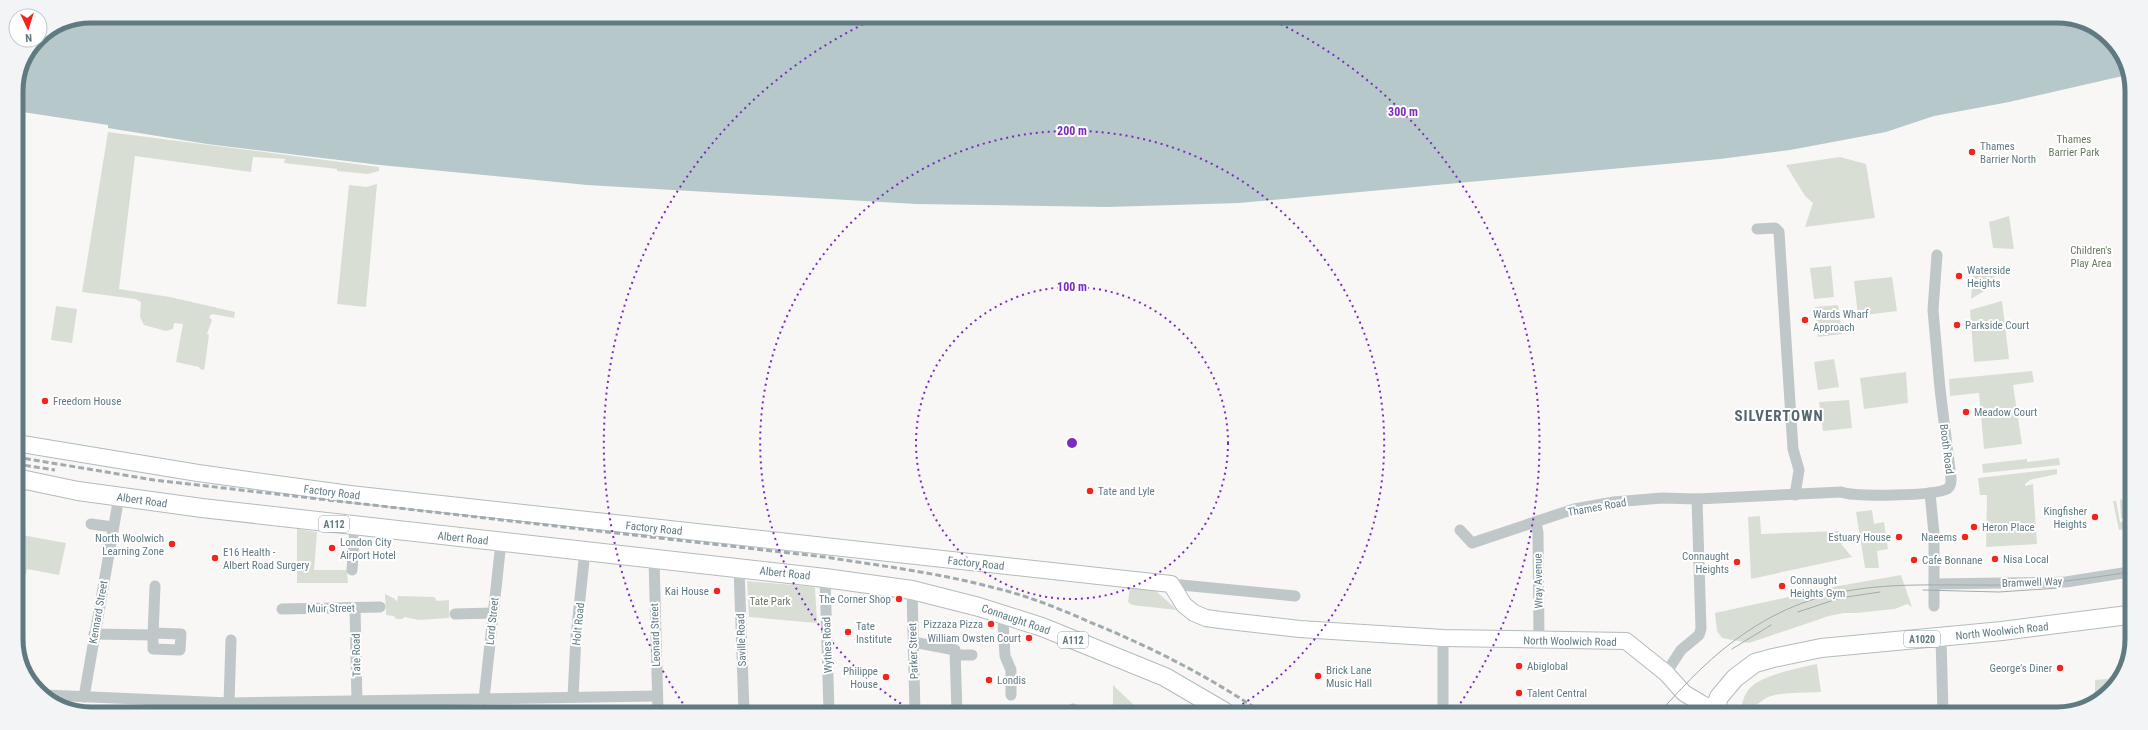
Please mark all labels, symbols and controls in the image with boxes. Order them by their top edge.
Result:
north arrow [8,8,48,48]
text: N [25,31,32,44]
text: 300 m [1388,105,1418,119]
text: 200 m [1057,124,1087,138]
park label: Thames Barrier Park [2048,133,2100,159]
place label: Thames Barrier North [1980,140,2036,166]
marker: Thames Barrier North [1967,147,1977,157]
park label: Children's Play Area [2070,244,2112,270]
place label: Waterside Heights [1967,264,2010,290]
marker: Waterside Heights [1954,271,1964,281]
text: 100 m [1057,280,1087,294]
place label: Wards Wharf Approach [1813,308,1869,334]
marker: Wards Wharf Approach [1800,315,1810,325]
place label: Parkside Court [1965,319,2029,332]
marker: Parkside Court [1952,320,1962,330]
place label: Freedom House [53,395,121,408]
marker: Freedom House [40,396,50,406]
place label: Meadow Court [1974,406,2037,419]
district label: SILVERTOWN [1734,407,1824,425]
marker: Meadow Court [1961,407,1971,417]
street label: Booth Road [1937,423,1956,475]
centre of rings [1065,436,1079,450]
street label: Factory Road [303,483,361,502]
place label: Tate and Lyle [1098,485,1155,498]
marker: Tate and Lyle [1085,486,1095,496]
street label: Albert Road [116,491,168,510]
street label: Thames Road [1567,496,1627,519]
place label: Kingfisher Heights [2043,505,2088,531]
marker: Kingfisher Heights [2090,512,2100,522]
road number: A112 [319,516,349,532]
street label: Factory Road [625,519,683,538]
place label: Heron Place [1982,521,2035,534]
marker: Heron Place [1969,522,1979,532]
street label: Albert Road [437,529,489,548]
place label: Estuary House [1828,531,1891,544]
place label: Naeems [1921,531,1957,544]
place label: North Woolwich Learning Zone [95,532,164,558]
marker: Estuary House [1894,532,1904,542]
marker: Naeems [1960,532,1970,542]
place label: London City Airport Hotel [340,536,396,562]
marker: North Woolwich Learning Zone [167,539,177,549]
marker: London City Airport Hotel [327,543,337,553]
place label: E16 Health - Albert Road Surgery [223,546,310,572]
place label: Connaught Heights [1682,550,1729,576]
marker: E16 Health - Albert Road Surgery [210,553,220,563]
street label: Wray Avenue [1532,553,1545,609]
place label: Nisa Local [2003,553,2049,566]
street label: Factory Road [947,554,1005,573]
place label: Cafe Bonnane [1922,554,1982,567]
marker: Nisa Local [1990,554,2000,564]
marker: Cafe Bonnane [1909,555,1919,565]
marker: Connaught Heights [1732,557,1742,567]
street label: Albert Road [759,564,811,583]
place label: Connaught Heights Gym [1790,574,1845,600]
street label: Bramwell Way [2002,575,2063,590]
street label: Kennard Street [87,579,110,645]
marker: Connaught Heights Gym [1777,581,1787,591]
place label: Kai House [665,585,709,598]
marker: Kai House [712,586,722,596]
place label: The Corner Shop [819,593,891,606]
marker: The Corner Shop [894,594,904,604]
park label: Tate Park [750,595,791,608]
street label: Lord Street [484,597,501,645]
street label: Muir Street [307,602,355,615]
street label: Holt Road [570,602,587,646]
street label: Connaught Road [980,602,1052,637]
street label: Leonard Street [648,603,663,667]
street label: Saville Road [734,613,749,667]
street label: Wythes Road [820,617,835,673]
place label: Pizzaza Pizza [923,618,983,631]
marker: Pizzaza Pizza [986,619,996,629]
place label: Tate Institute [856,620,892,646]
street label: North Woolwich Road [1955,620,2049,643]
street label: Parker Street [906,623,921,679]
marker: Tate Institute [843,627,853,637]
road number: A1020 [1904,631,1940,647]
place label: William Owsten Court [927,632,1021,645]
road number: A112 [1058,632,1088,648]
street label: Tate Road [350,633,363,677]
marker: William Owsten Court [1024,633,1034,643]
street label: North Woolwich Road [1523,634,1617,649]
place label: Abiglobal [1527,660,1568,673]
marker: Abiglobal [1514,661,1524,671]
place label: George's Diner [1989,662,2053,675]
marker: George's Diner [2055,663,2065,673]
place label: Brick Lane Music Hall [1326,664,1372,690]
place label: Philippe House [843,665,878,691]
marker: Brick Lane Music Hall [1313,671,1323,681]
marker: Philippe House [881,672,891,682]
place label: Londis [997,674,1026,687]
marker: Londis [984,675,994,685]
place label: Talent Central [1527,687,1587,700]
marker: Talent Central [1514,688,1524,698]

